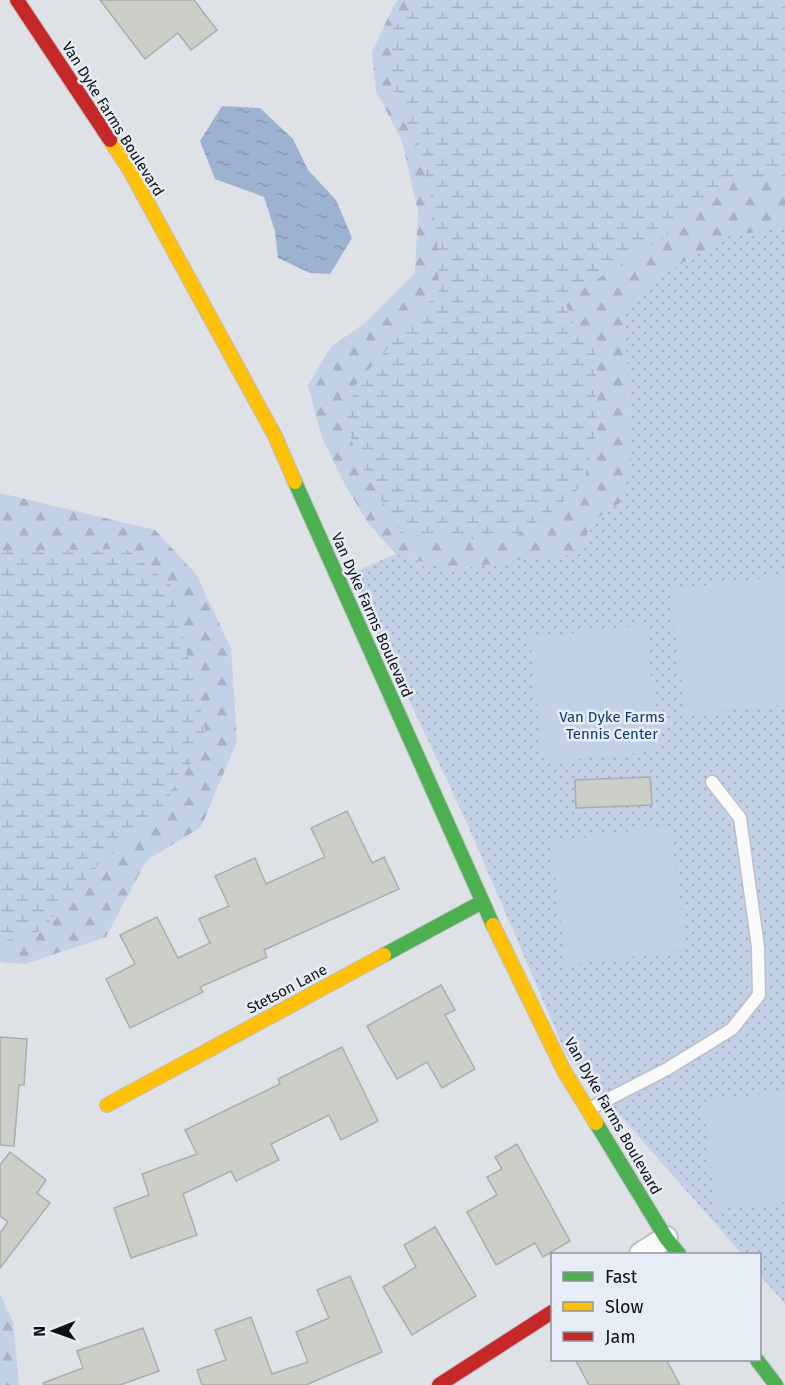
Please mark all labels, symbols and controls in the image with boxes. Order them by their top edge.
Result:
street label: Van Dyke Farms Boulevard [58,39,168,199]
street label: Van Dyke Farms Boulevard [328,530,416,700]
park label: Van Dyke Farms Tennis Center [559,708,665,743]
street label: Stetson Lane [244,960,330,1018]
street label: Van Dyke Farms Boulevard [561,1034,665,1198]
legend [551,1253,761,1361]
text: Fast [605,1266,638,1288]
text: Slow [605,1296,644,1318]
north arrow [24,1301,84,1361]
text: N [30,1326,49,1337]
text: Jam [605,1326,636,1348]

